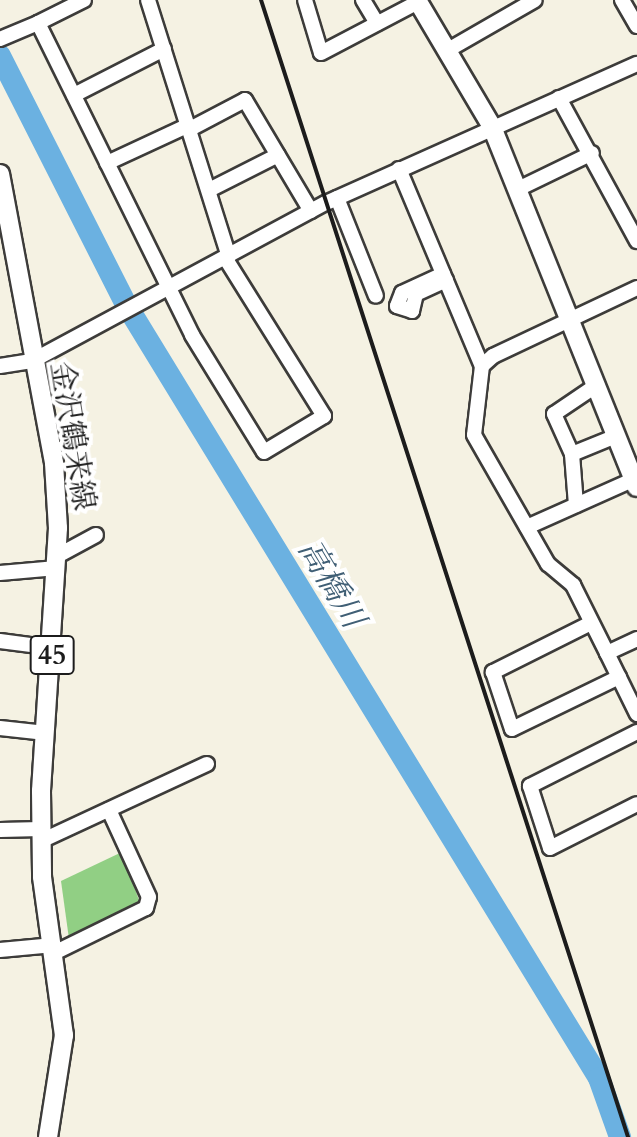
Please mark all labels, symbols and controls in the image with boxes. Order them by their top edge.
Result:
street label: 金沢鶴来線 [42,359,102,513]
water label: 高橋川 [290,533,372,635]
road number: 45 [28,631,76,679]

